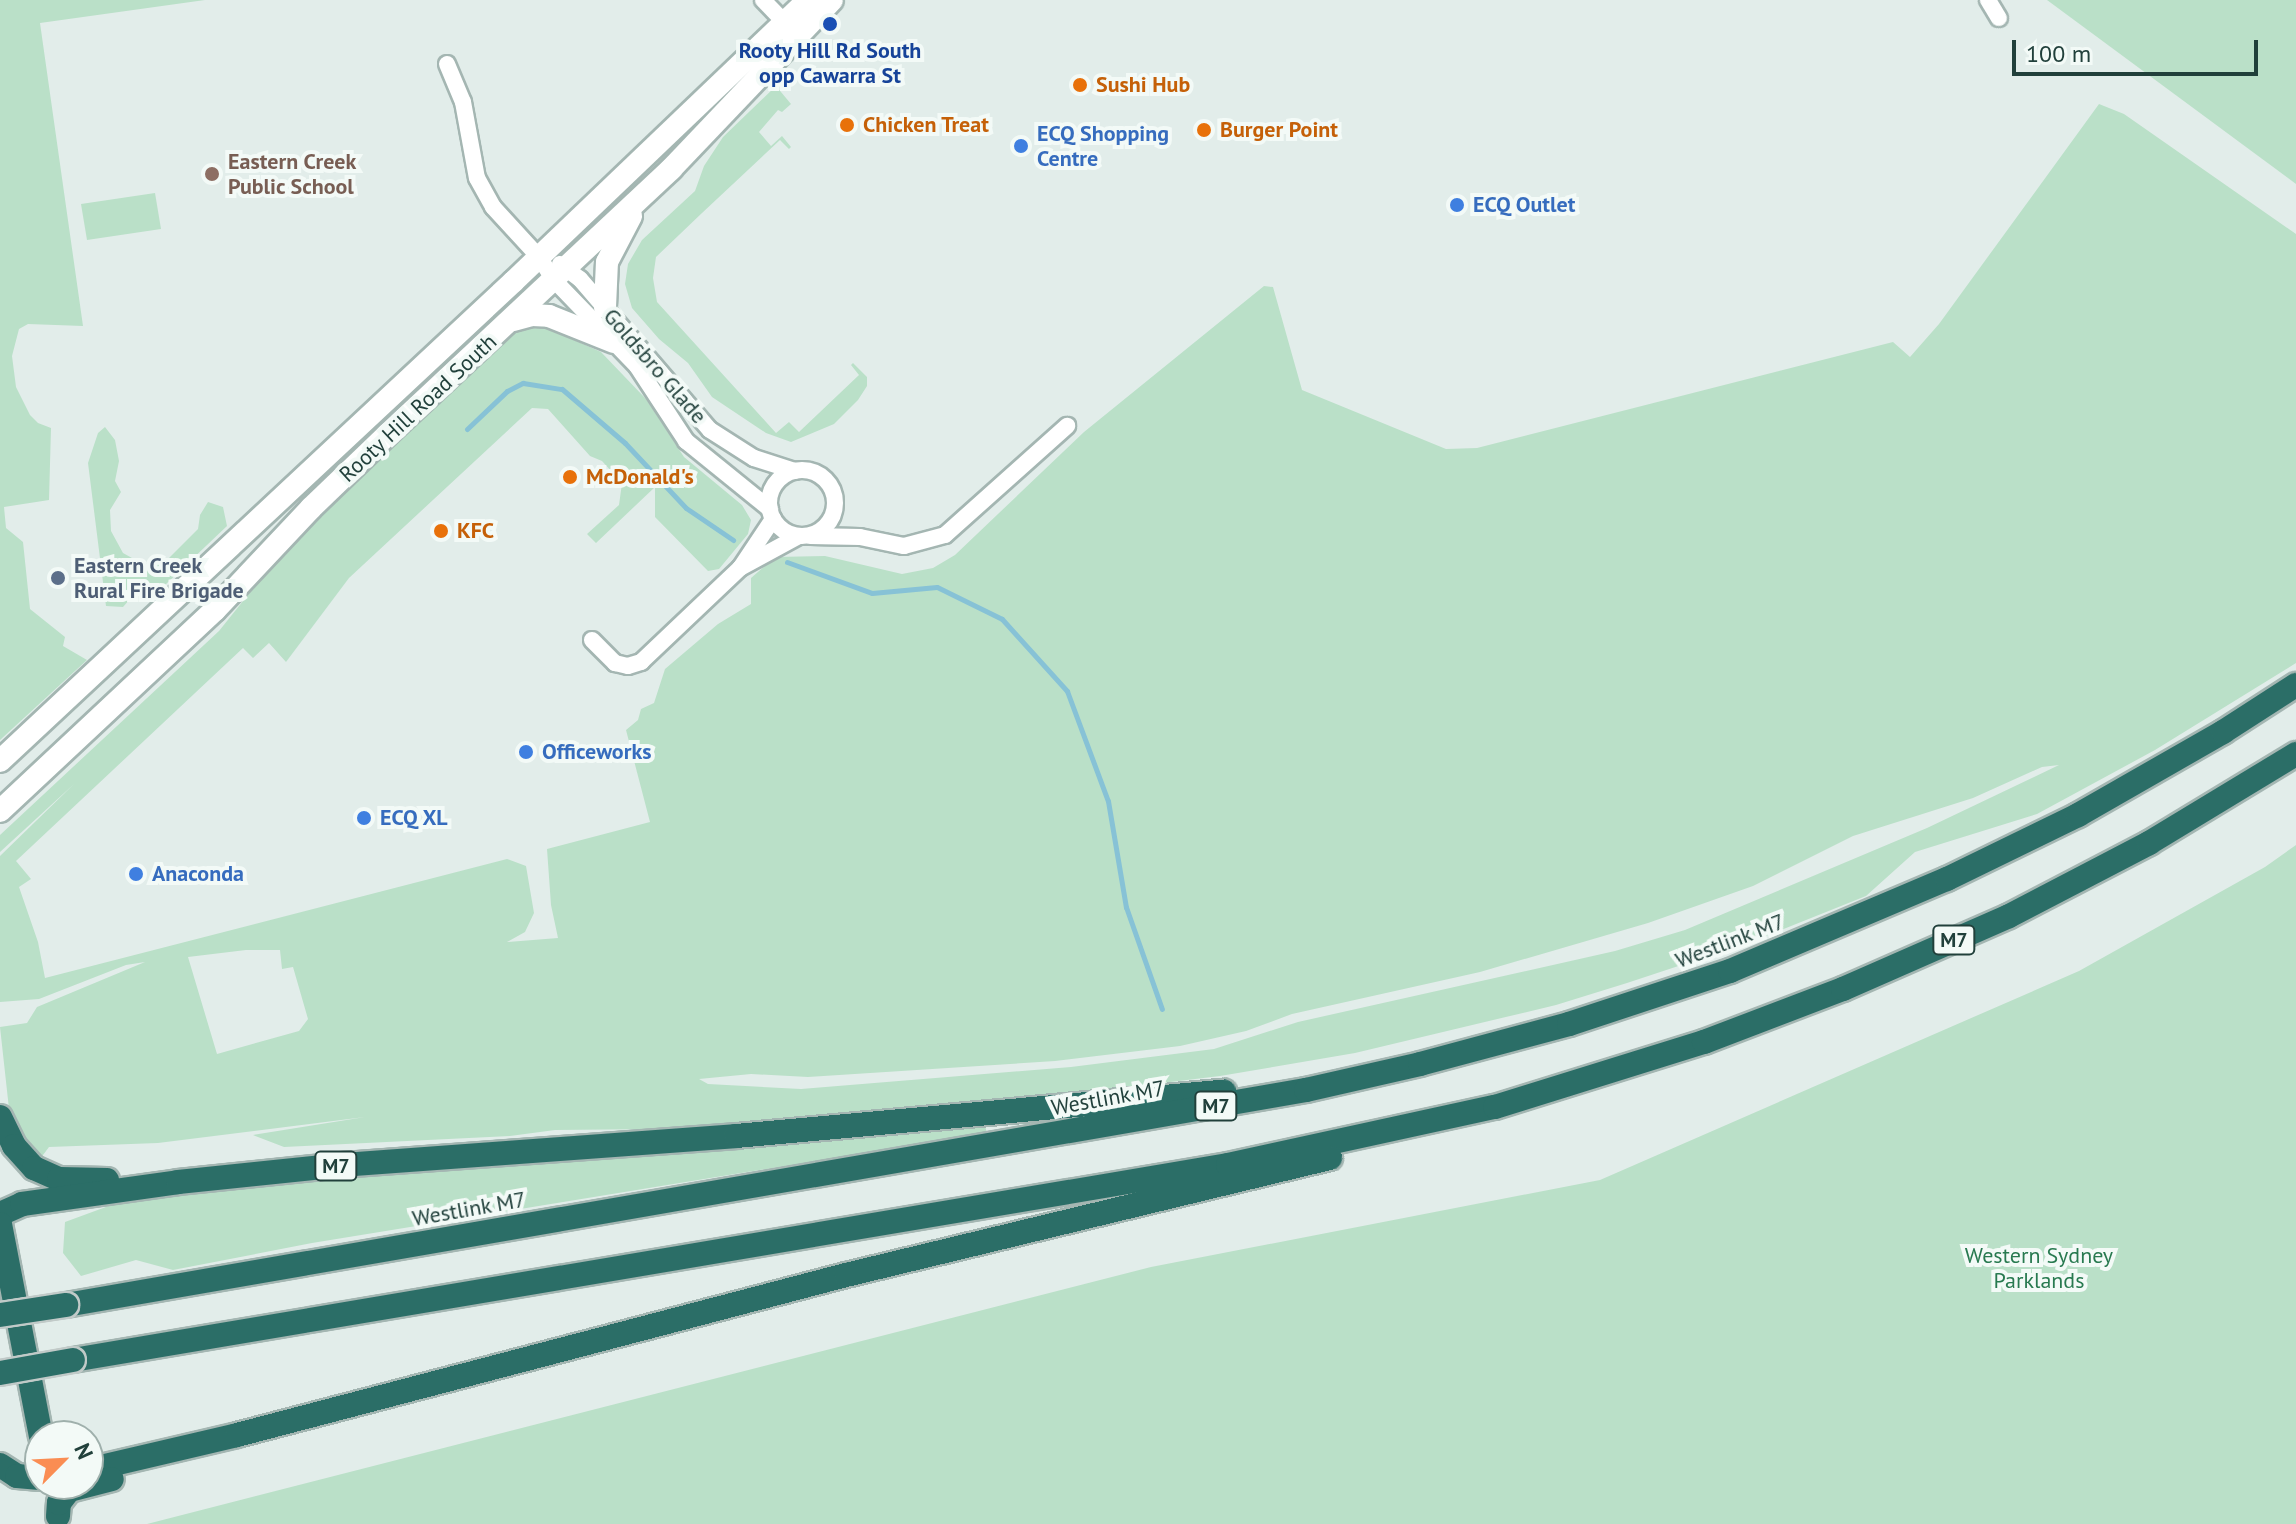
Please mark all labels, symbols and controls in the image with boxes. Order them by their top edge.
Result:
marker: Rooty Hill Rd South opp Cawarra St [821,15,839,33]
scale bar [2016,24,2262,74]
place label: Rooty Hill Rd South opp Cawarra St [738,37,922,88]
text: 100 m [2026,38,2091,69]
place label: Sushi Hub [1096,72,1190,98]
marker: Sushi Hub [1071,76,1089,94]
place label: Chicken Treat [863,112,990,138]
marker: Chicken Treat [838,116,856,134]
place label: Burger Point [1220,117,1338,143]
place label: ECQ Shopping Centre [1037,120,1169,172]
marker: Burger Point [1195,121,1213,139]
marker: ECQ Shopping Centre [1012,137,1030,155]
place label: Eastern Creek Public School [228,148,357,200]
marker: Eastern Creek Public School [203,165,221,183]
place label: ECQ Outlet [1473,192,1576,218]
marker: ECQ Outlet [1448,196,1466,214]
street label: Goldsbro Glade [598,303,712,429]
street label: Rooty Hill Road South [334,328,502,488]
place label: McDonald's [586,464,694,490]
marker: McDonald's [561,468,579,486]
place label: KFC [457,518,494,544]
marker: KFC [432,522,450,540]
place label: Eastern Creek Rural Fire Brigade [74,552,244,604]
marker: Eastern Creek Rural Fire Brigade [49,569,67,587]
place label: Officeworks [542,739,651,765]
marker: Officeworks [517,743,535,761]
place label: ECQ XL [380,805,449,831]
marker: ECQ XL [355,809,373,827]
place label: Anaconda [152,861,244,887]
marker: Anaconda [127,865,145,883]
street label: Westlink M7 [1671,908,1789,974]
road number: M7 [1932,924,1976,956]
street label: Westlink M7 [1049,1075,1167,1121]
road number: M7 [1194,1090,1238,1122]
road number: M7 [314,1150,358,1182]
street label: Westlink M7 [410,1186,528,1232]
park label: Western Sydney Parklands [1965,1242,2113,1294]
north arrow [24,1420,104,1500]
text: N [68,1439,100,1463]

